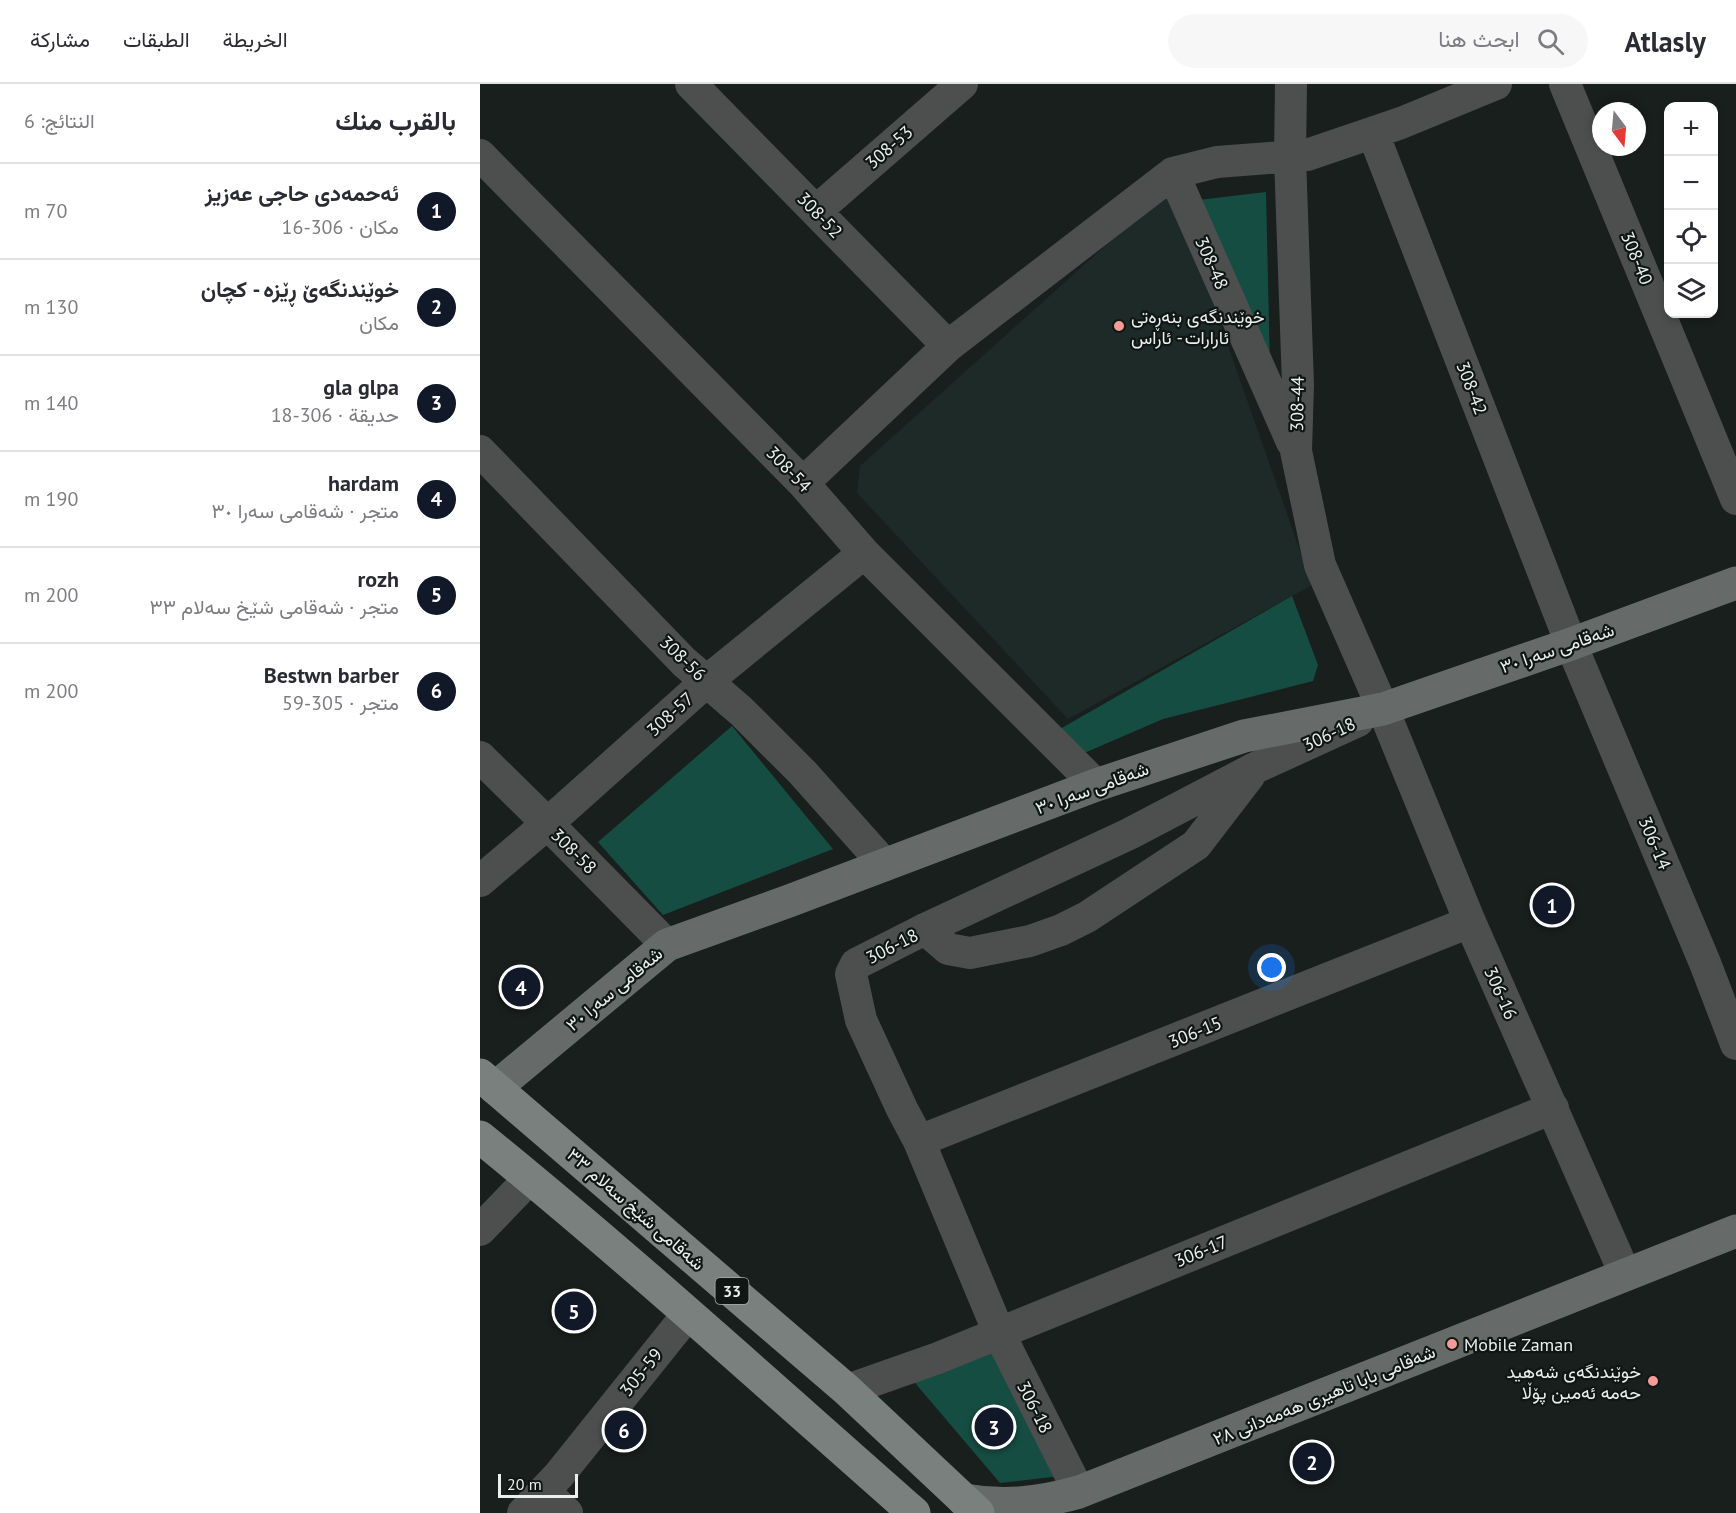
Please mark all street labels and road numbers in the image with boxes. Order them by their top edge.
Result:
street label: 308-53 [861,120,917,174]
street label: 308-52 [792,187,848,243]
street label: 308-40 [1616,228,1658,288]
street label: 308-48 [1190,233,1234,293]
street label: 308-42 [1451,358,1493,418]
street label: 308-44 [1285,376,1309,432]
street label: 308-54 [761,441,817,497]
street label: شەقامی سەرا ٣٠ [1497,618,1617,678]
street label: 308-56 [655,630,711,686]
street label: 308-57 [642,687,698,741]
street label: 306-18 [1299,712,1359,756]
street label: شەقامی سەرا ٣٠ [1032,757,1152,819]
street label: 306-14 [1634,813,1677,873]
street label: 308-58 [546,823,602,879]
street label: 306-18 [862,923,922,969]
street label: شەقامی سەرا ٣٠ [561,942,667,1036]
street label: 306-16 [1479,963,1523,1023]
street label: 306-15 [1165,1011,1225,1053]
street label: شەقامی شێخ سەلام ٣٣ [562,1143,709,1276]
street label: 306-17 [1171,1230,1231,1272]
road number: 33 [716,1278,748,1304]
street label: شەقامی بابا تاهیری هەمەدانی ٢٨ [1209,1340,1439,1450]
street label: 305-59 [615,1343,667,1401]
street label: 306-18 [1012,1377,1058,1437]

